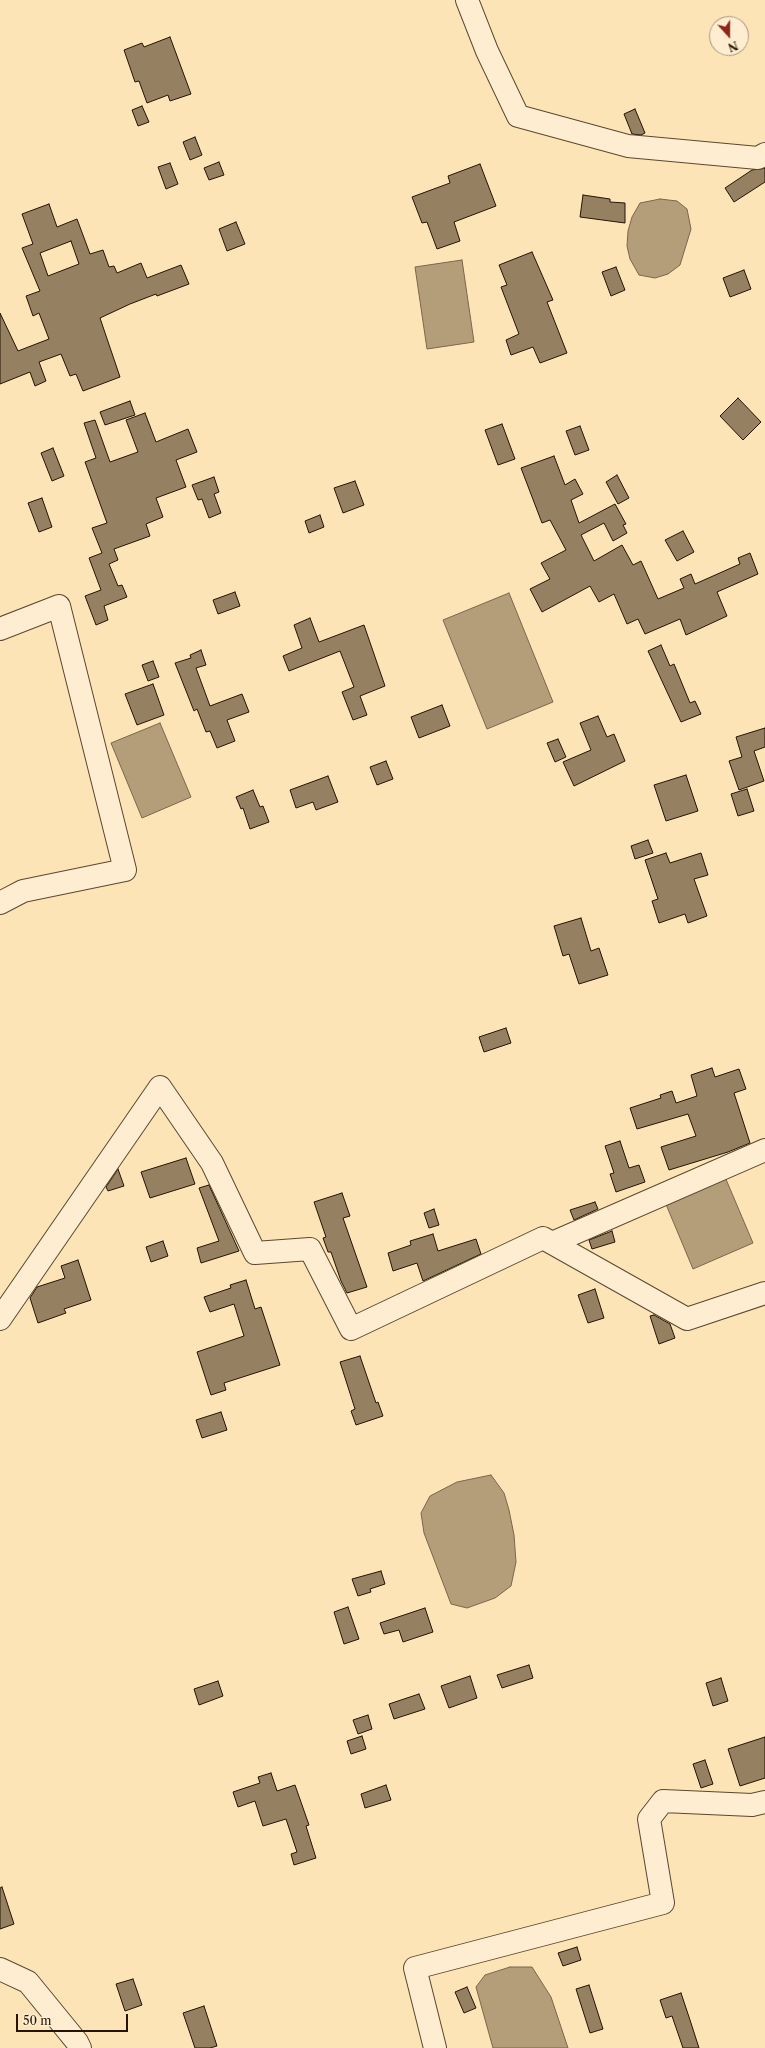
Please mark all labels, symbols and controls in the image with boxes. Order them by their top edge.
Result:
north arrow [709,16,749,56]
text: N [726,38,740,55]
scale bar [18,2006,130,2032]
text: 50 m [23,2013,52,2028]

